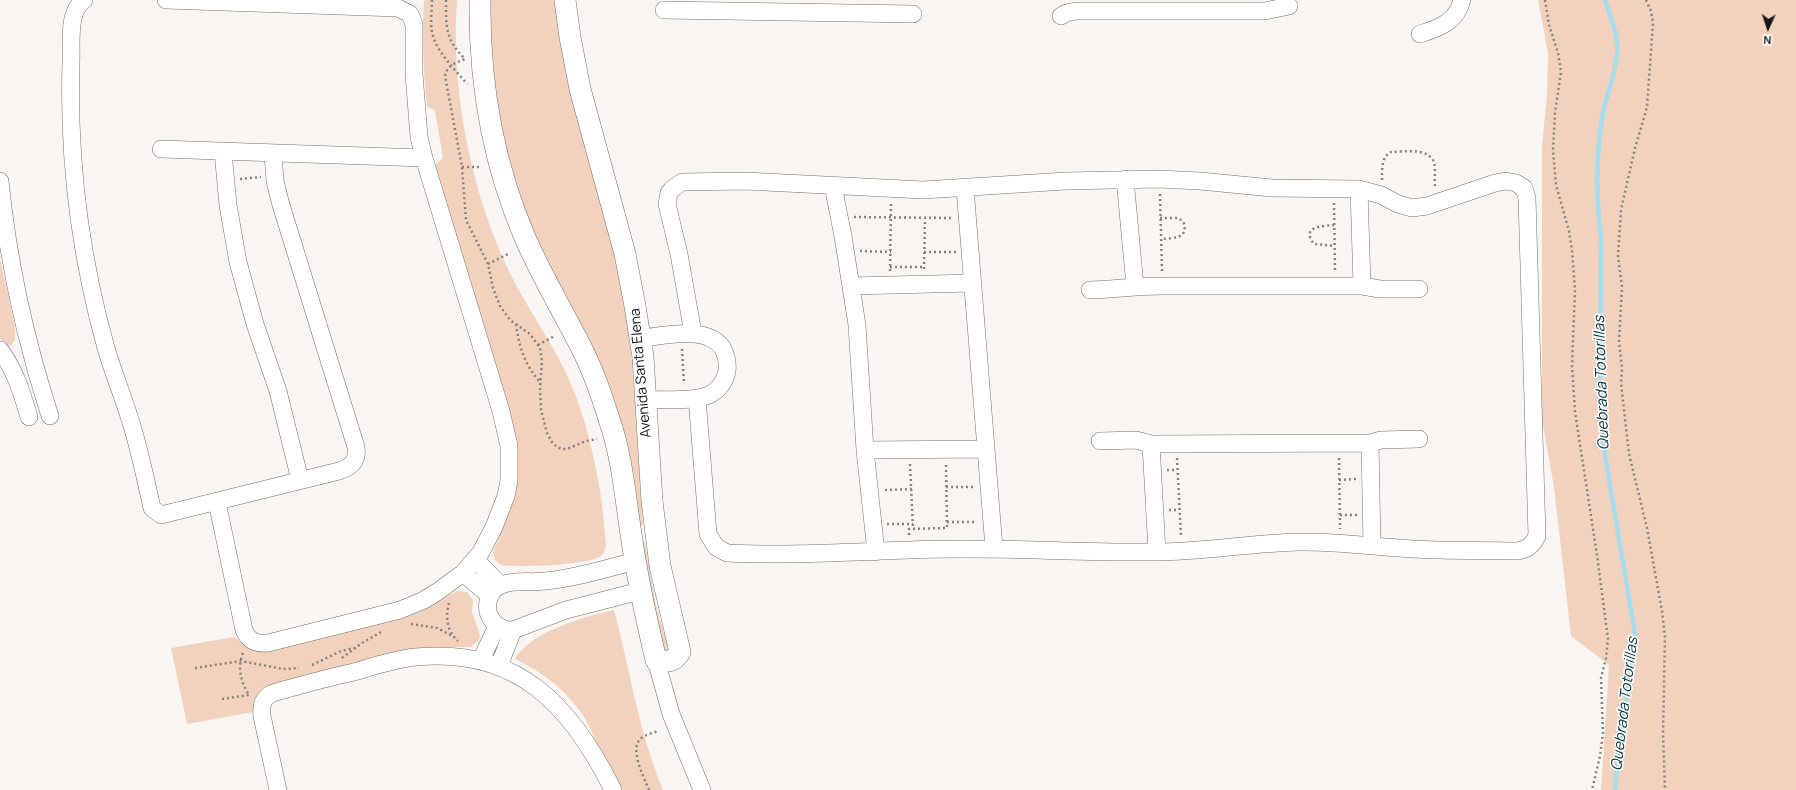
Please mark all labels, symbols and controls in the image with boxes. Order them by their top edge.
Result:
north arrow [1748,8,1788,48]
text: N [1763,33,1772,48]
street label: Avenida Santa Elena [627,308,655,438]
water label: Quebrada Totorillas [1591,316,1613,450]
water label: Quebrada Totorillas [1608,636,1642,772]

